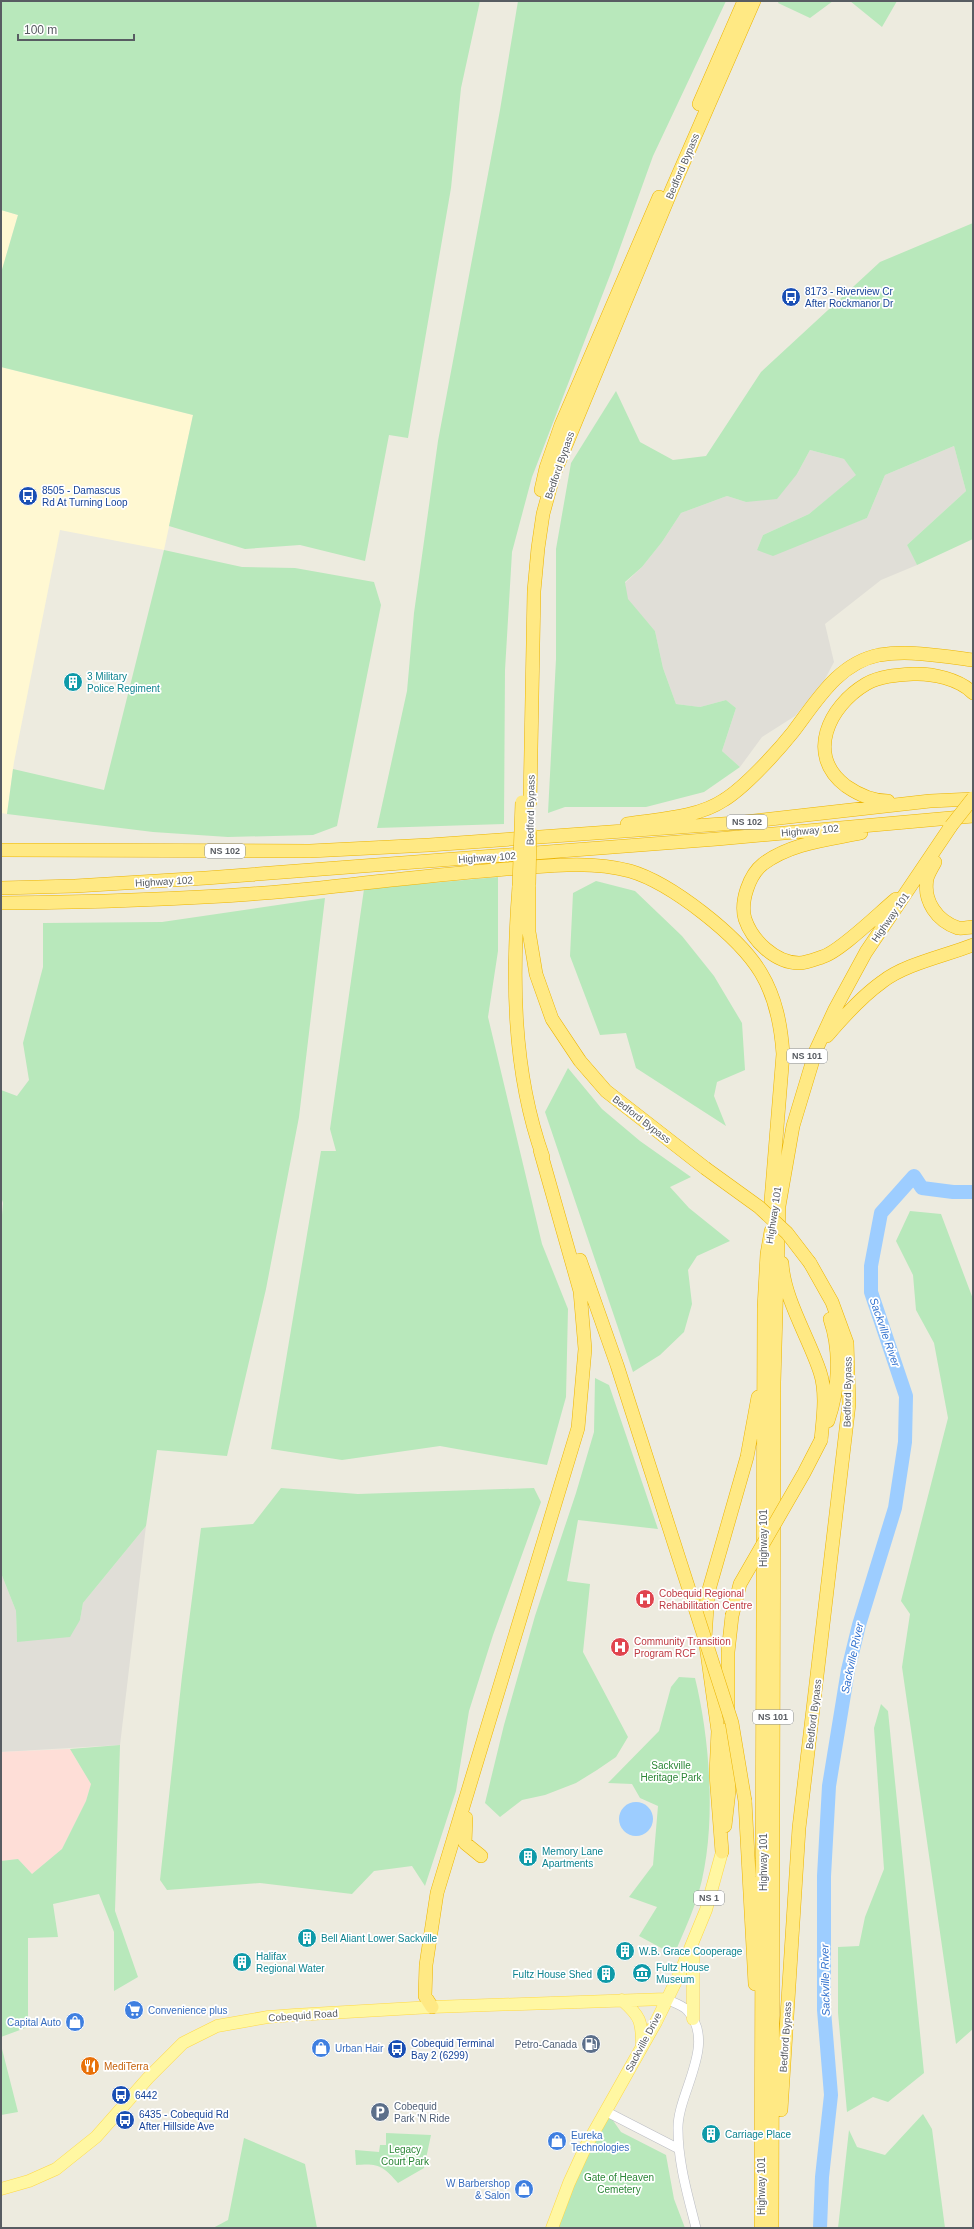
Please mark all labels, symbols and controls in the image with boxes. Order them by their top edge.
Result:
scale bar [18,16,134,42]
text: 100 m [24,23,57,37]
street label: Bedford Bypass [664,132,701,201]
bus stop icon: 8173 - Riverview Cr After Rockmanor Dr [780,286,802,308]
place label: 8173 - Riverview Cr After Rockmanor Dr [805,286,894,309]
street label: Bedford Bypass [543,430,576,500]
bus stop icon: 8505 - Damascus Rd At Turning Loop [17,485,39,507]
place label: 8505 - Damascus Rd At Turning Loop [42,485,128,508]
building icon: 3 Military Police Regiment [62,671,84,693]
place label: 3 Military Police Regiment [87,671,160,694]
street label: Bedford Bypass [524,775,537,845]
road number: NS 102 [727,815,767,829]
street label: Highway 102 [781,822,840,838]
road number: NS 102 [205,844,245,858]
street label: Highway 102 [458,850,517,865]
street label: Highway 102 [135,874,194,889]
street label: Highway 101 [869,890,912,944]
road number: NS 101 [787,1049,827,1063]
street label: Bedford Bypass [610,1093,673,1145]
street label: Highway 101 [764,1185,784,1244]
water label: Sackville River [868,1296,903,1369]
street label: Bedford Bypass [841,1357,854,1427]
street label: Highway 101 [758,1509,769,1567]
hospital icon: Cobequid Regional Rehabilitation Centre [634,1588,656,1610]
place label: Cobequid Regional Rehabilitation Centre [659,1588,753,1611]
water label: Sackville River [839,1620,866,1695]
hospital icon: Community Transition Program RCF [609,1636,631,1658]
place label: Community Transition Program RCF [634,1636,731,1659]
street label: Bedford Bypass [804,1678,823,1750]
road number: NS 101 [753,1710,793,1724]
park label: Sackville Heritage Park [640,1760,703,1783]
street label: Highway 101 [758,1833,769,1891]
building icon: Memory Lane Apartments [517,1846,539,1868]
place label: Memory Lane Apartments [542,1846,604,1869]
road number: NS 1 [694,1891,724,1905]
building icon: Bell Aliant Lower Sackville [296,1927,318,1949]
place label: Bell Aliant Lower Sackville [321,1933,438,1944]
building icon: W.B. Grace Cooperage [614,1940,636,1962]
water label: Sackville River [818,1943,832,2016]
place label: W.B. Grace Cooperage [639,1946,743,1957]
building icon: Halifax Regional Water [231,1951,253,1973]
place label: Halifax Regional Water [256,1951,325,1974]
museum icon: Fultz House Museum [631,1962,653,1984]
place label: Fultz House Museum [656,1962,710,1985]
building icon: Fultz House Shed [595,1963,617,1985]
place label: Fultz House Shed [513,1969,592,1980]
supermarket icon: Convenience plus [123,1999,145,2021]
street label: Bedford Bypass [778,2001,793,2073]
place label: Convenience plus [148,2005,228,2016]
street label: Cobequid Road [268,2008,338,2023]
street label: Sackville Drive [623,2010,664,2074]
shop icon: Capital Auto [64,2011,86,2033]
place label: Capital Auto [7,2017,61,2028]
fuel station icon: Petro-Canada [580,2033,602,2055]
shop icon: Urban Hair [310,2037,332,2059]
bus stop icon: Cobequid Terminal Bay 2 (6299) [386,2038,408,2060]
place label: Cobequid Terminal Bay 2 (6299) [411,2038,494,2061]
place label: Petro-Canada [515,2039,577,2050]
place label: Urban Hair [335,2043,384,2054]
restaurant icon: MediTerra [79,2055,101,2077]
place label: MediTerra [104,2061,149,2072]
bus stop icon: 6442 [110,2084,132,2106]
place label: 6442 [135,2090,158,2101]
parking icon: Cobequid Park 'N Ride [369,2101,391,2123]
place label: Cobequid Park 'N Ride [394,2101,450,2124]
bus stop icon: 6435 - Cobequid Rd After Hillside Ave [114,2109,136,2131]
place label: 6435 - Cobequid Rd After Hillside Ave [139,2109,229,2132]
building icon: Carriage Place [700,2123,722,2145]
place label: Carriage Place [725,2129,792,2140]
shop icon: Eureka Technologies [546,2130,568,2152]
place label: Eureka Technologies [571,2130,629,2153]
park label: Legacy Court Park [381,2144,430,2167]
street label: Highway 101 [756,2157,767,2215]
park label: Gate of Heaven Cemetery [584,2172,654,2195]
place label: W Barbershop & Salon [446,2178,510,2201]
shop icon: W Barbershop & Salon [513,2178,535,2200]

